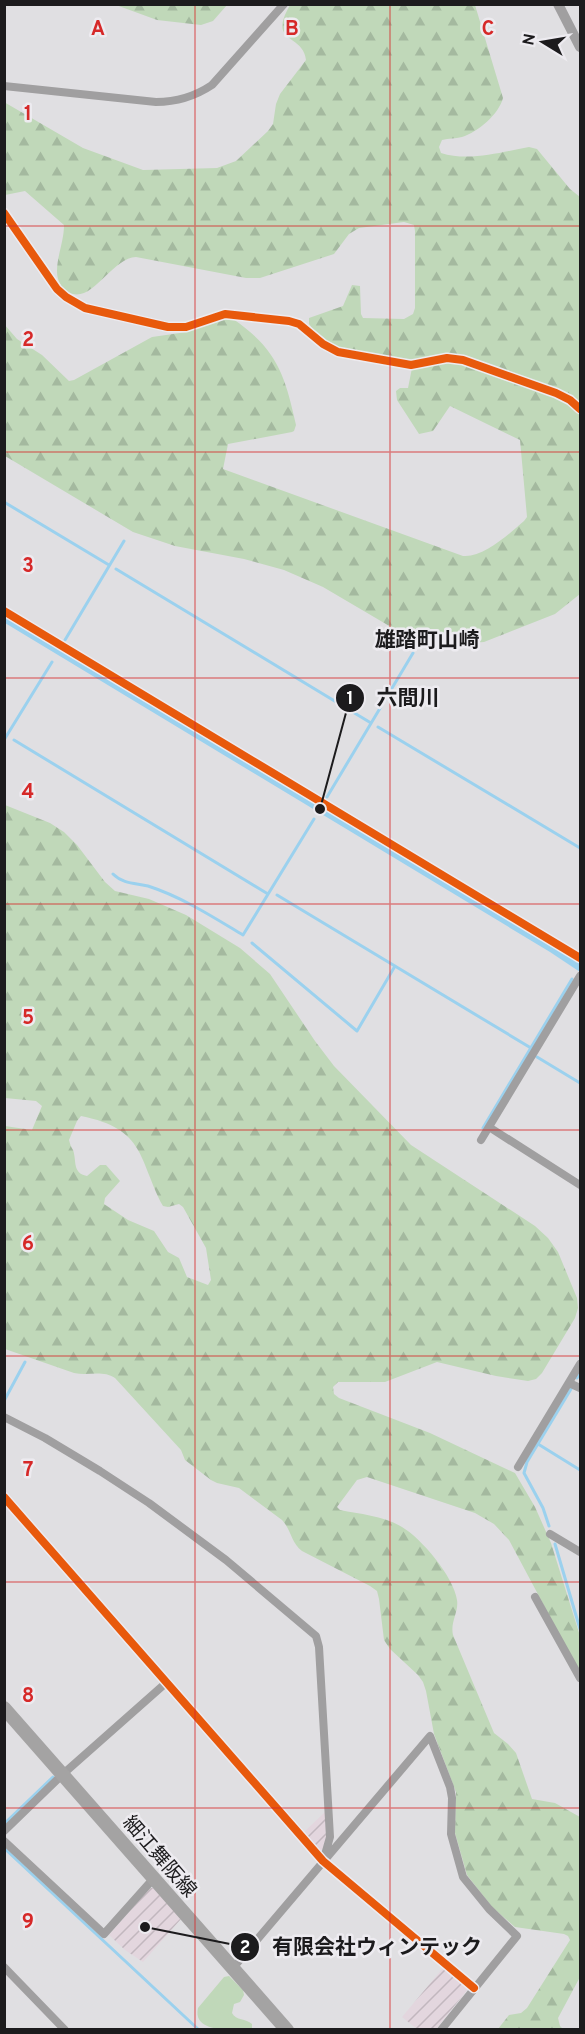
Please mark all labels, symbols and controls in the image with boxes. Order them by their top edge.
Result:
north arrow [513,12,573,72]
text: A [91,17,105,43]
text: B [285,17,299,43]
text: C [482,17,494,43]
text: N [519,32,541,47]
text: 1 [24,102,32,128]
text: 2 [22,328,34,354]
text: 3 [22,554,34,580]
district label: 雄踏町山崎 [375,628,480,655]
callout: 六間川 [335,678,452,717]
text: 六間川 [377,686,440,713]
text: 1 [346,688,354,711]
text: 4 [22,780,34,806]
text: 5 [22,1006,34,1032]
text: 6 [22,1232,34,1258]
text: 7 [23,1458,33,1484]
text: 8 [22,1684,34,1710]
street label: 細江舞阪線 [116,1811,201,1904]
text: 9 [22,1910,34,1936]
callout: 有限会社ウィンテック [230,1928,494,1967]
text: 有限会社ウィンテック [272,1935,482,1962]
text: 2 [239,1937,251,1960]

